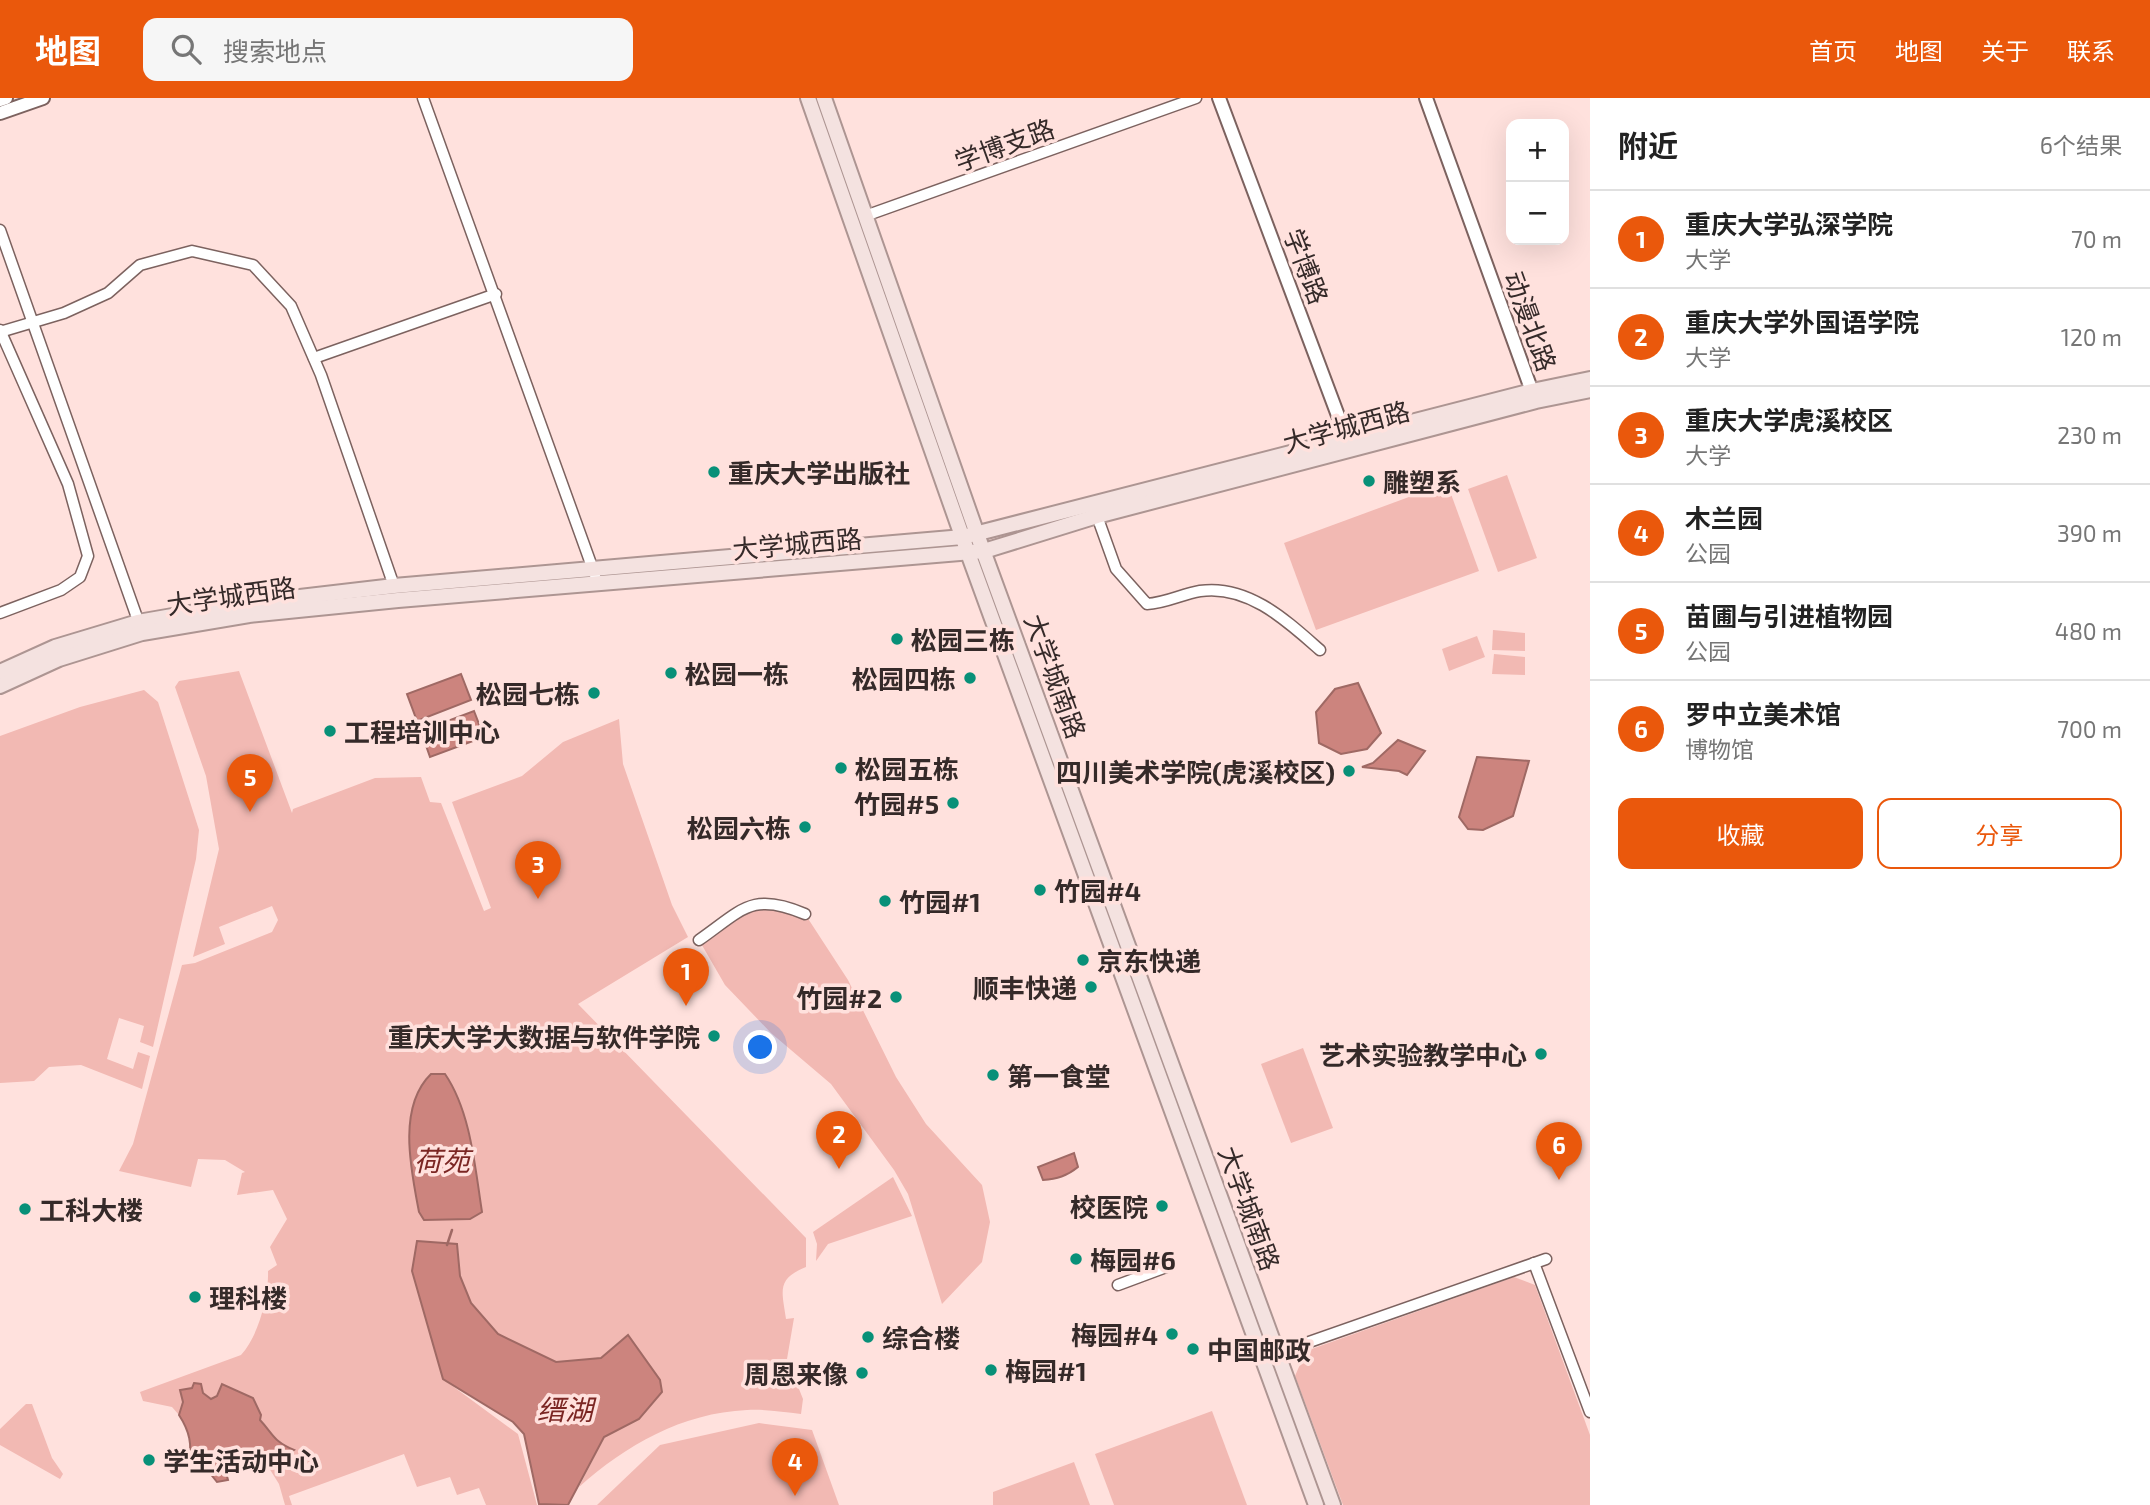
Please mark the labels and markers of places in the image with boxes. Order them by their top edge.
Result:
place label: 重庆大学出版社 [728,457,910,488]
marker: 重庆大学出版社 [706,464,722,480]
place label: 雕塑系 [1383,466,1461,497]
marker: 雕塑系 [1361,473,1377,489]
place label: 松园三栋 [911,624,1015,655]
marker: 松园三栋 [889,631,905,647]
place label: 松园一栋 [685,658,789,689]
place label: 松园四栋 [852,663,956,694]
marker: 松园一栋 [663,665,679,681]
marker: 松园四栋 [962,670,978,686]
place label: 松园七栋 [476,678,580,709]
marker: 松园七栋 [586,685,602,701]
place label: 工程培训中心 [344,716,500,747]
marker: 工程培训中心 [322,723,338,739]
place label: 松园五栋 [855,753,959,784]
pin: 5 [227,754,273,812]
place label: 四川美术学院(虎溪校区) [1056,756,1335,787]
marker: 松园五栋 [833,760,849,776]
marker: 四川美术学院(虎溪校区) [1341,763,1357,779]
place label: 竹园#5 [854,788,939,819]
marker: 竹园#5 [945,795,961,811]
place label: 松园六栋 [687,812,791,843]
marker: 松园六栋 [797,819,813,835]
pin: 3 [515,841,561,899]
place label: 竹园#4 [1054,875,1141,906]
marker: 竹园#4 [1032,882,1048,898]
place label: 竹园#1 [899,886,981,917]
marker: 竹园#1 [877,893,893,909]
place label: 京东快递 [1097,945,1201,976]
pin: 1 [663,948,709,1006]
marker: 京东快递 [1075,952,1091,968]
place label: 顺丰快递 [973,972,1077,1003]
marker: 顺丰快递 [1083,979,1099,995]
place label: 竹园#2 [796,982,882,1013]
marker: 竹园#2 [888,989,904,1005]
place label: 重庆大学大数据与软件学院 [388,1021,700,1052]
marker: 重庆大学大数据与软件学院 [706,1028,722,1044]
place label: 艺术实验教学中心 [1319,1039,1527,1070]
marker: 艺术实验教学中心 [1533,1046,1549,1062]
place label: 第一食堂 [1007,1060,1111,1091]
marker: 第一食堂 [985,1067,1001,1083]
pin: 2 [816,1111,862,1169]
pin: 6 [1536,1122,1582,1180]
place label: 校医院 [1070,1191,1148,1222]
place label: 工科大楼 [39,1194,143,1225]
marker: 校医院 [1154,1198,1170,1214]
marker: 工科大楼 [17,1201,33,1217]
place label: 梅园#6 [1090,1244,1176,1275]
marker: 梅园#6 [1068,1251,1084,1267]
place label: 理科楼 [209,1282,287,1313]
marker: 理科楼 [187,1289,203,1305]
place label: 梅园#4 [1071,1319,1158,1350]
place label: 综合楼 [882,1322,960,1353]
marker: 梅园#4 [1164,1326,1180,1342]
marker: 综合楼 [860,1329,876,1345]
place label: 中国邮政 [1207,1334,1311,1365]
marker: 中国邮政 [1185,1341,1201,1357]
place label: 梅园#1 [1005,1355,1087,1386]
place label: 周恩来像 [744,1358,848,1389]
marker: 梅园#1 [983,1362,999,1378]
marker: 周恩来像 [854,1365,870,1381]
pin: 4 [772,1438,818,1496]
place label: 学生活动中心 [163,1445,319,1476]
marker: 学生活动中心 [141,1452,157,1468]

